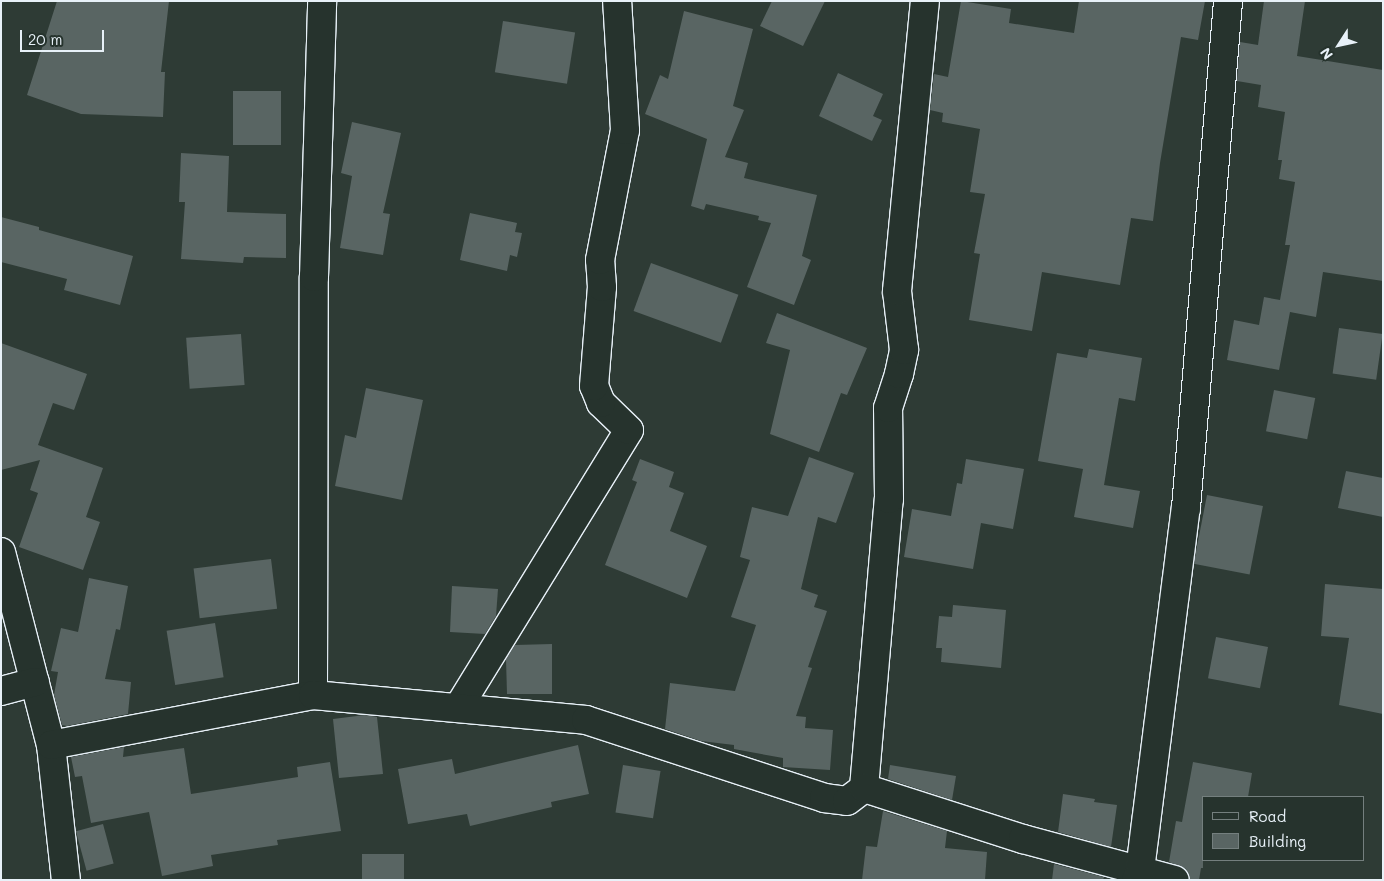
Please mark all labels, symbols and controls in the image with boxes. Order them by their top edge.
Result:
scale bar [22,20,106,52]
north arrow [1314,20,1364,70]
text: 20 m [28,29,62,49]
text: N [1315,44,1337,64]
legend [1202,796,1364,861]
text: Road [1249,806,1286,826]
text: Building [1249,831,1306,851]

